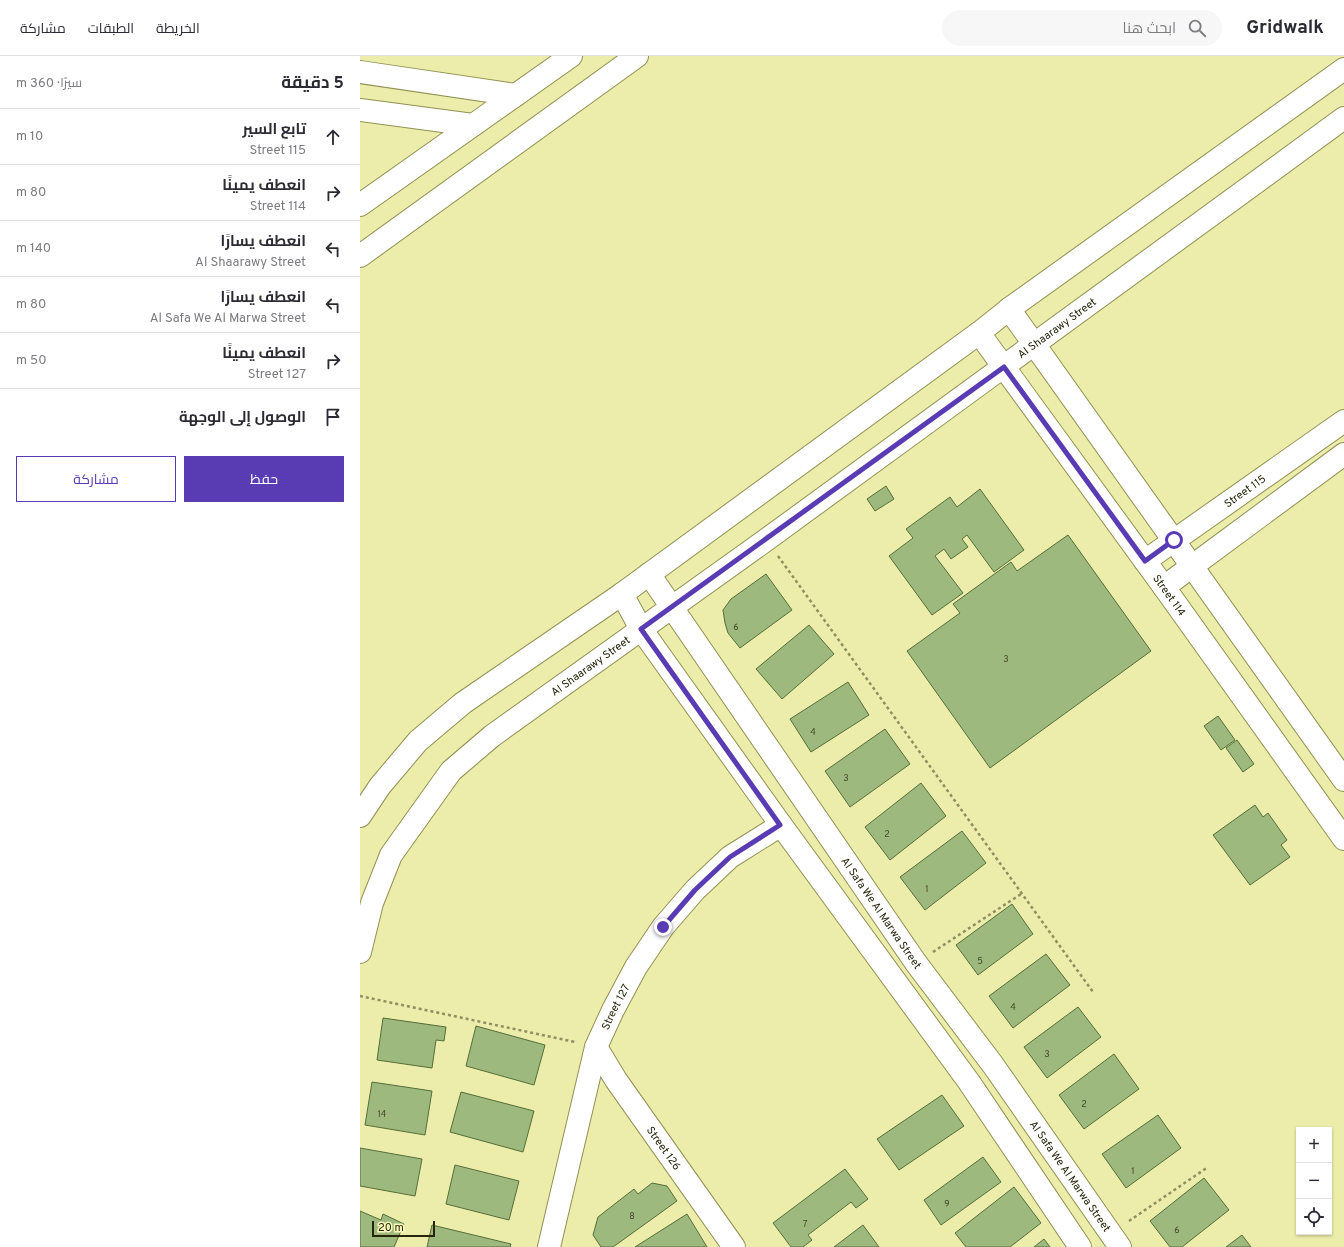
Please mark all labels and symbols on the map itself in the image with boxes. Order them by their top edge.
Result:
street label: Al Shaarawy Street [1015,295,1099,362]
street label: Street 115 [1222,472,1269,511]
route start [1165,531,1183,549]
street label: Street 114 [1149,572,1189,619]
house number: 6 [733,622,739,633]
street label: Al Shaarawy Street [549,634,633,700]
house number: 3 [1003,654,1009,665]
house number: 4 [810,727,816,738]
house number: 3 [843,773,849,784]
house number: 2 [884,829,890,840]
street label: Al Safa We Al Marwa Street [837,855,924,972]
house number: 1 [925,884,929,895]
route end [654,918,672,936]
house number: 5 [977,956,983,967]
street label: Street 127 [599,982,634,1032]
house number: 4 [1010,1002,1016,1013]
house number: 3 [1044,1049,1050,1060]
house number: 2 [1081,1099,1087,1110]
house number: 14 [378,1109,387,1120]
street label: Al Safa We Al Marwa Street [1026,1118,1113,1235]
street label: Street 126 [643,1124,684,1173]
house number: 1 [1131,1166,1135,1177]
house number: 9 [944,1199,950,1210]
house number: 8 [629,1211,635,1222]
scale bar [372,1219,435,1238]
house number: 7 [803,1219,808,1230]
house number: 6 [1174,1225,1180,1236]

